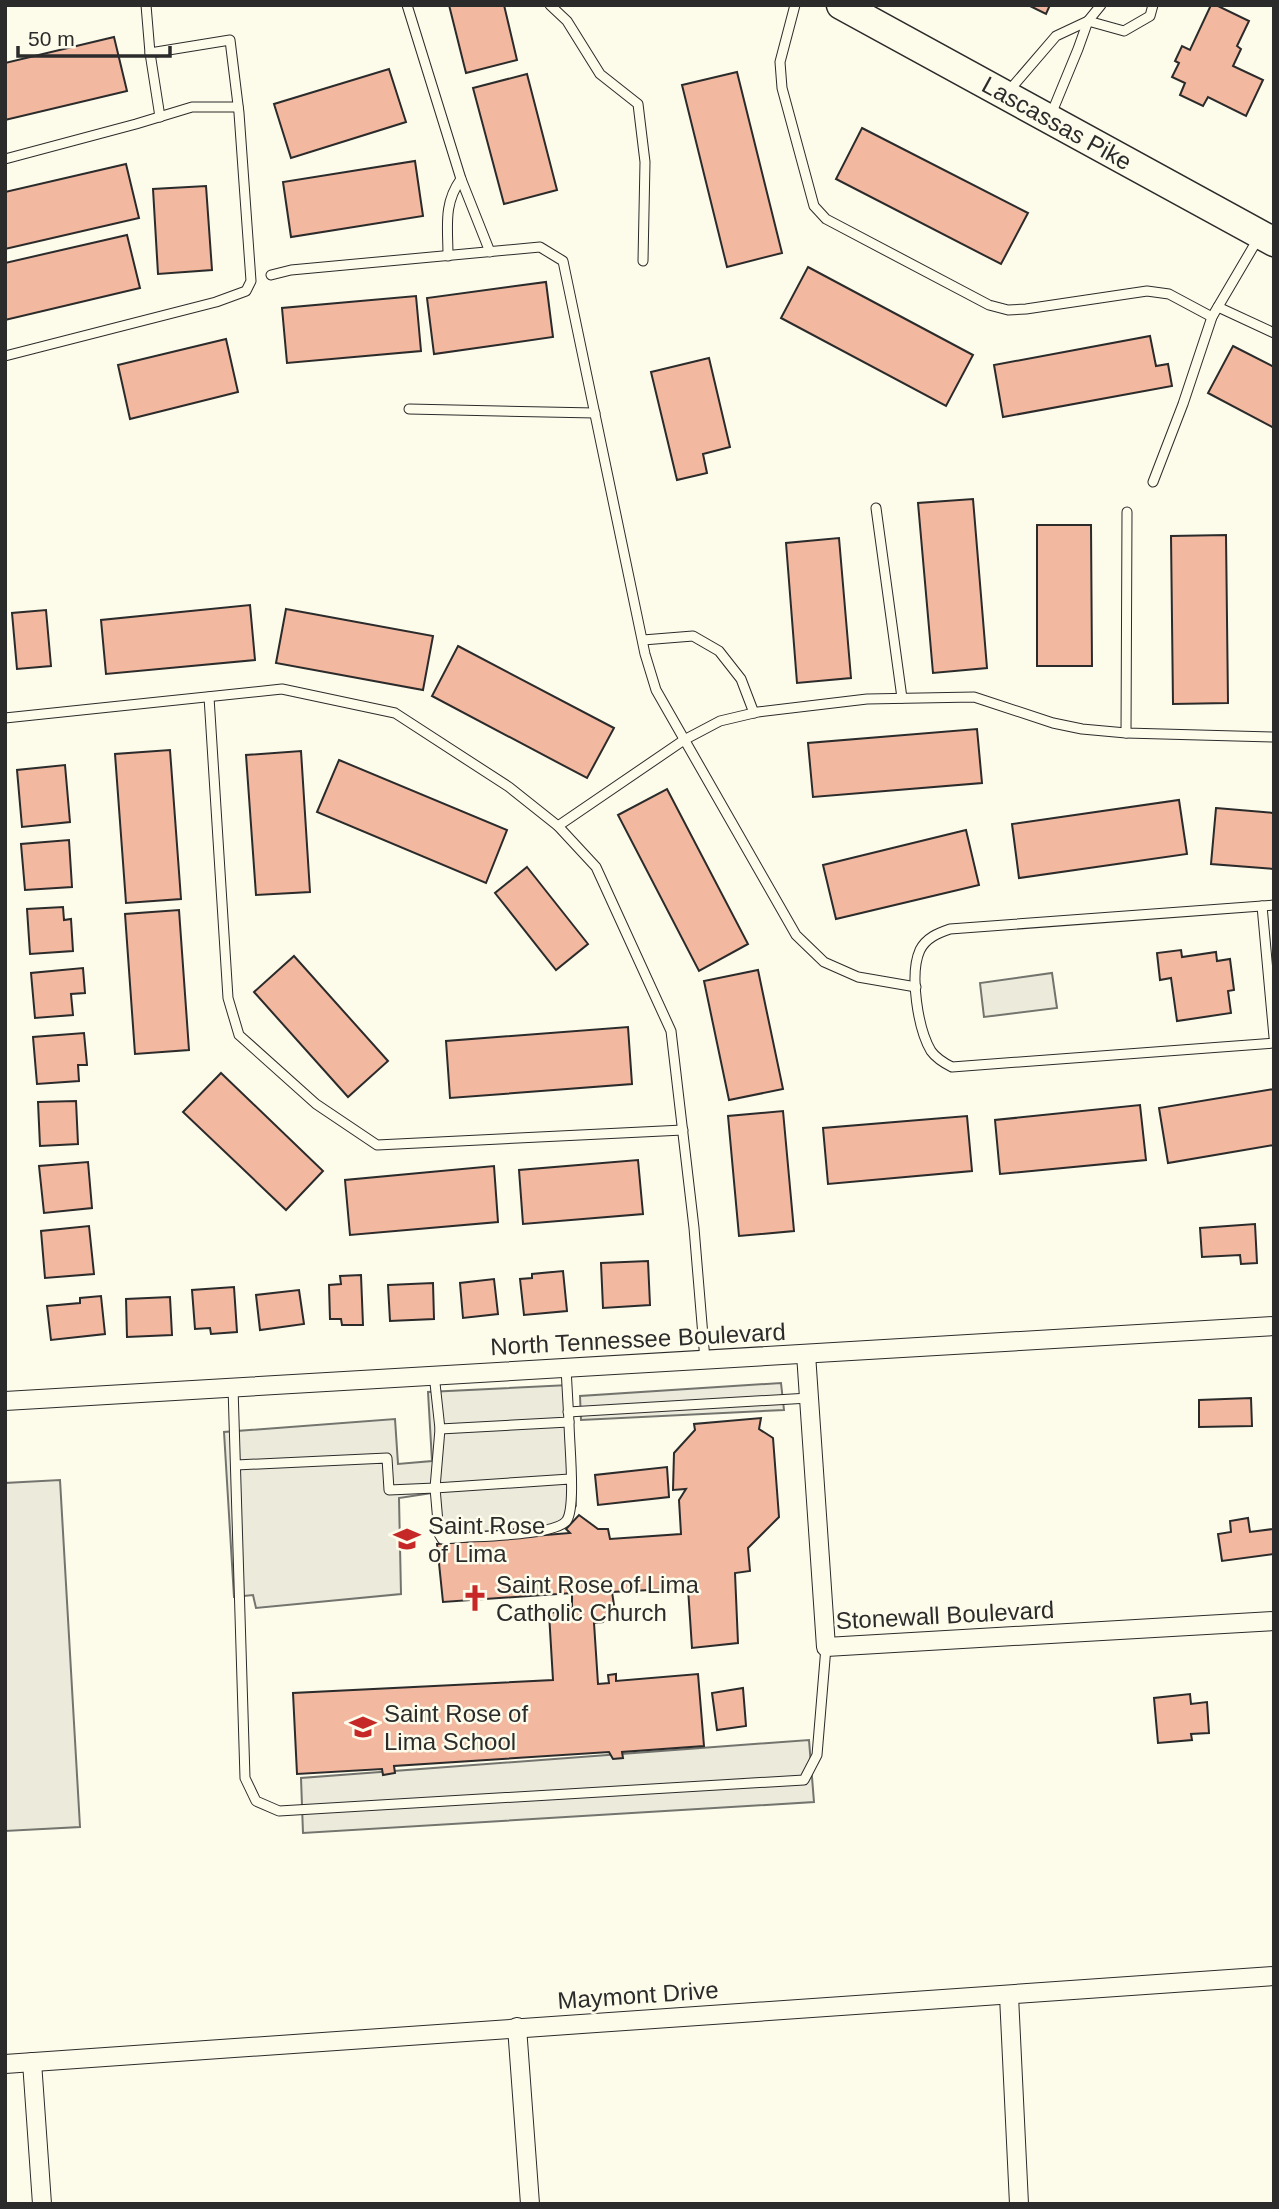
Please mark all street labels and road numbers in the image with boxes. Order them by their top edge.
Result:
street label: Lascassas Pike [978,71,1136,175]
street label: North Tennessee Boulevard [490,1318,786,1360]
street label: Stonewall Boulevard [835,1596,1055,1634]
street label: Maymont Drive [557,1976,719,2014]

